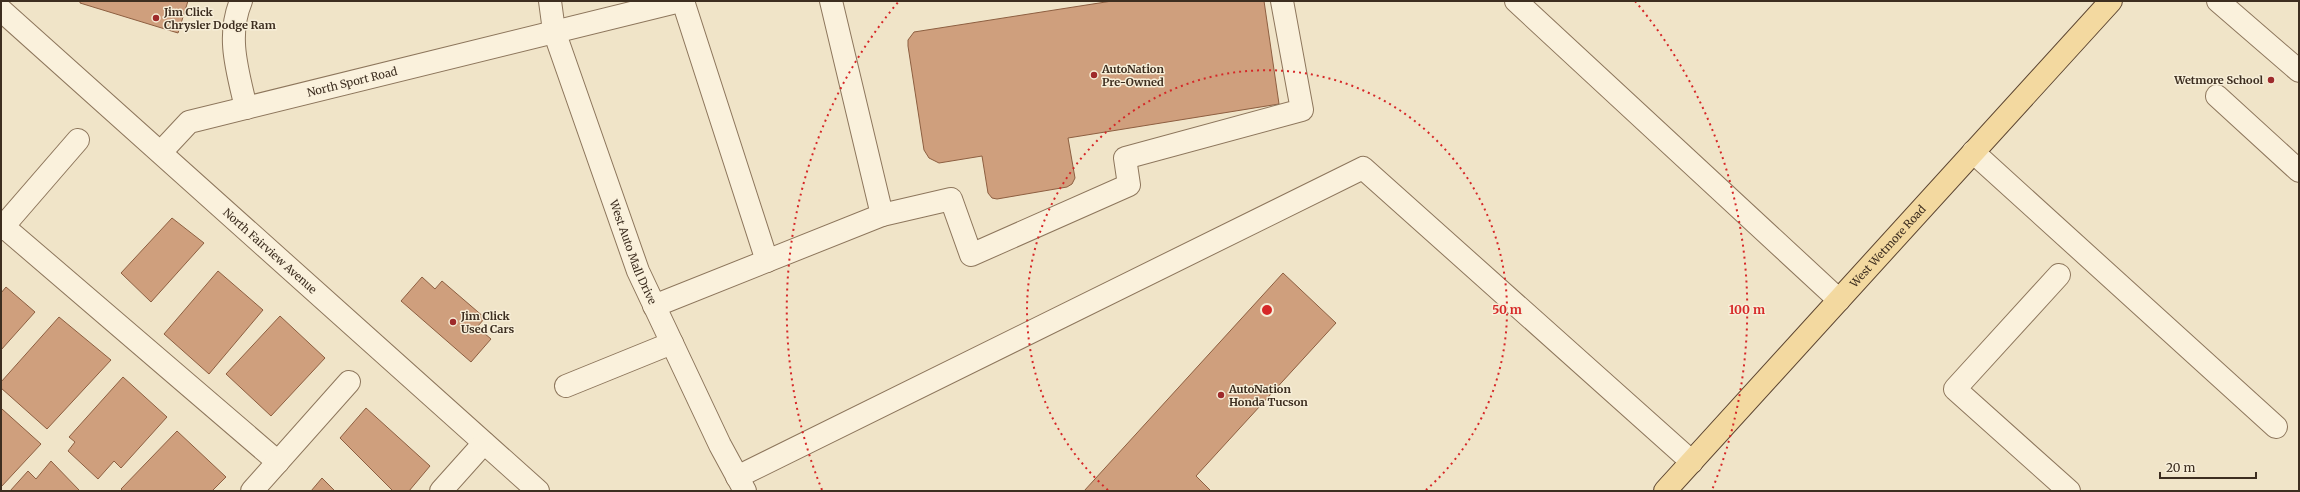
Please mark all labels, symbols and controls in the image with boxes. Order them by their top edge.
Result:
place label: Jim Click Chrysler Dodge Ram [163,5,276,32]
marker: Jim Click Chrysler Dodge Ram [151,13,161,23]
place label: AutoNation Pre-Owned [1101,62,1164,89]
street label: North Sport Road [306,64,399,100]
marker: AutoNation Pre-Owned [1089,70,1099,80]
place label: Wetmore School [2173,73,2263,87]
marker: Wetmore School [2266,75,2276,85]
street label: West Auto Mall Drive [606,197,660,307]
street label: West Wetmore Road [1846,202,1929,291]
street label: North Fairview Avenue [220,205,320,297]
text: 50 m [1492,302,1522,317]
text: 100 m [1729,302,1765,317]
centre of rings [1260,303,1274,317]
place label: Jim Click Used Cars [460,309,515,336]
marker: Jim Click Used Cars [448,317,458,327]
place label: AutoNation Honda Tucson [1228,382,1308,409]
marker: AutoNation Honda Tucson [1216,390,1226,400]
scale bar [2160,454,2256,480]
text: 20 m [2166,460,2195,475]

